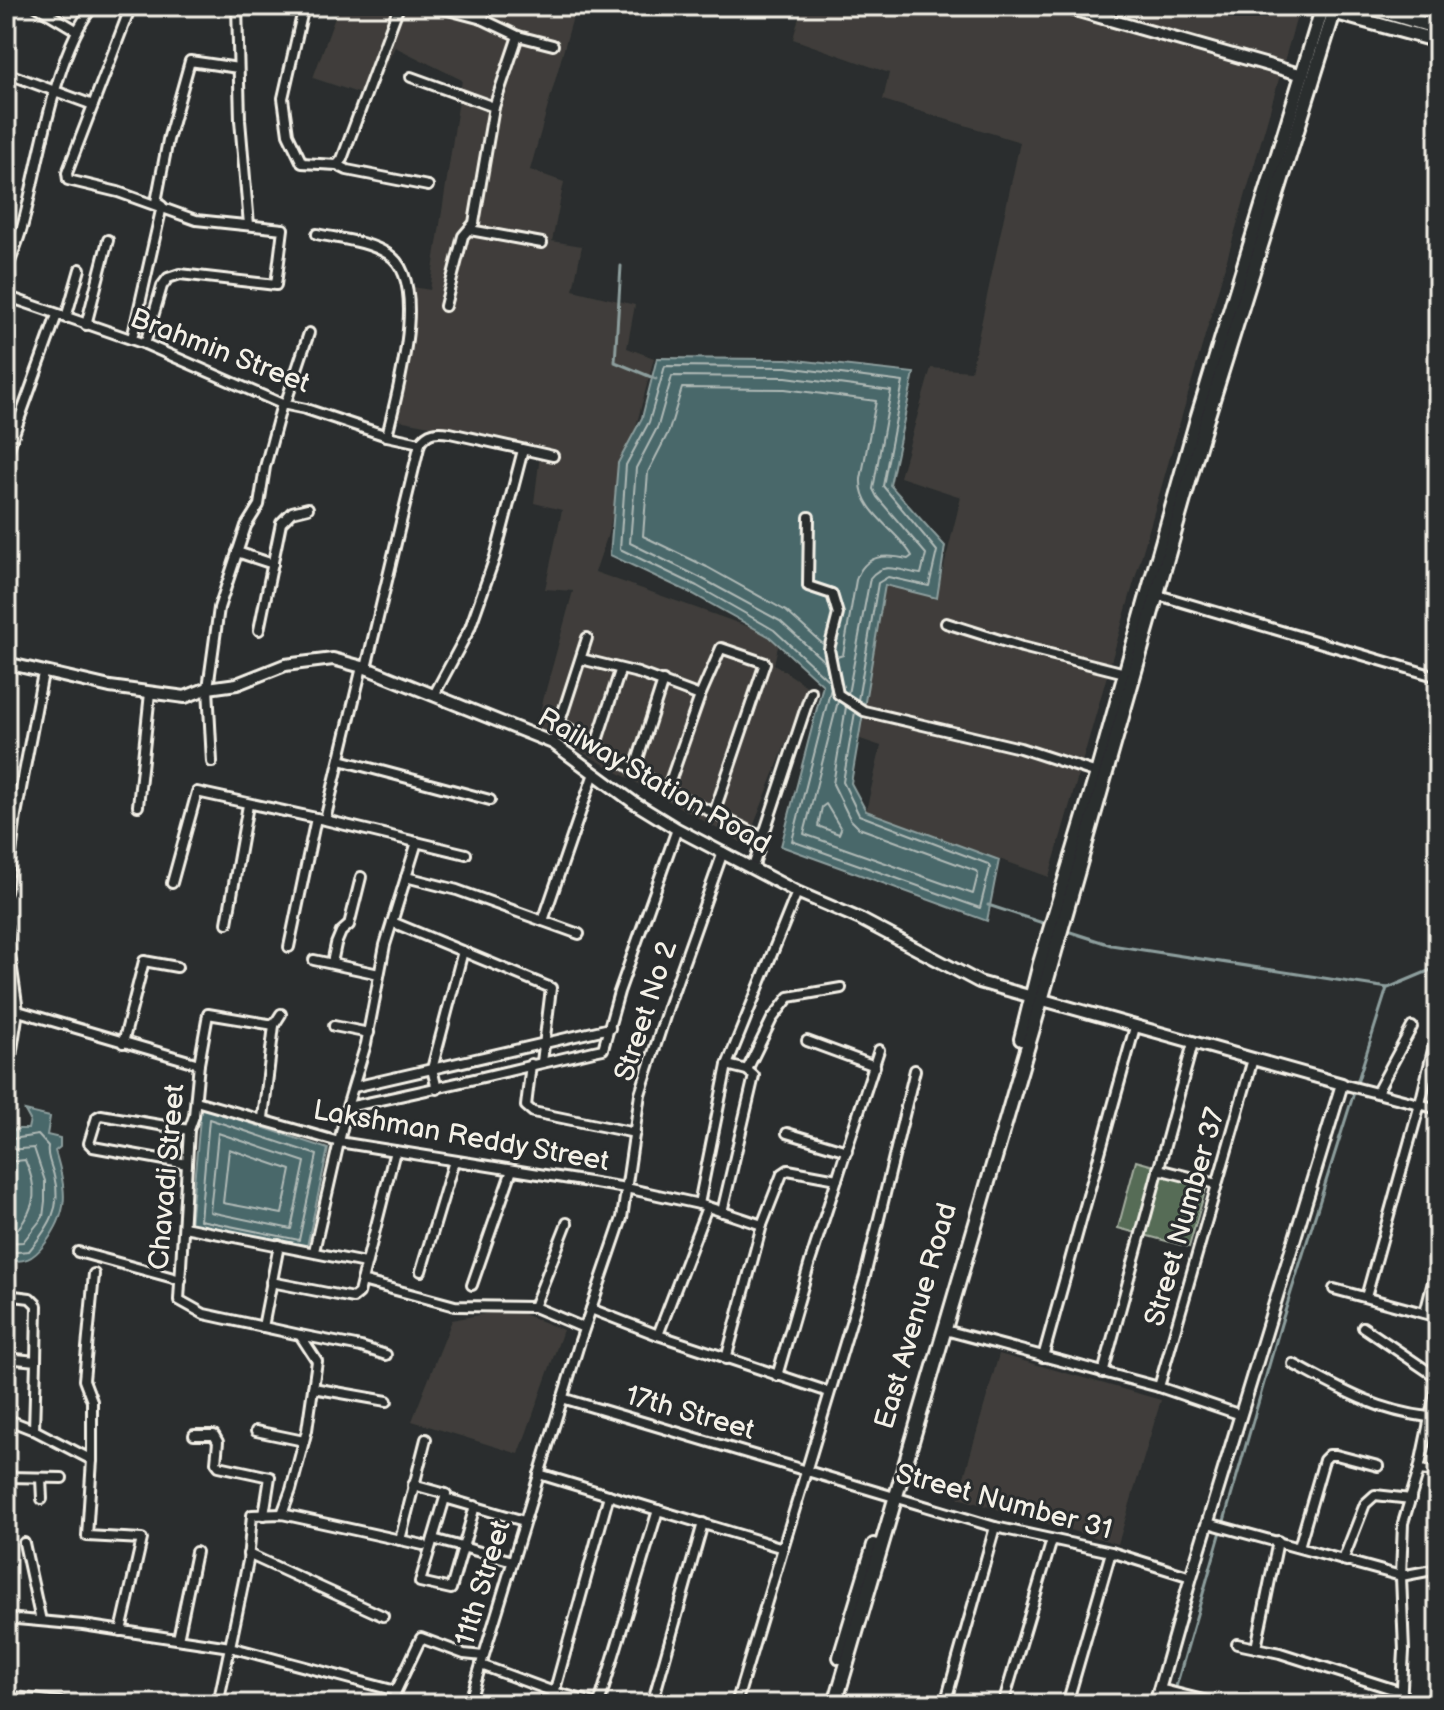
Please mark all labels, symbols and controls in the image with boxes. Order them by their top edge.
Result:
street label: Brahmin Street [126,302,315,400]
street label: Railway Station Road [532,701,776,861]
street label: Street No 2 [608,936,684,1085]
street label: Chavadi Street [142,1082,192,1271]
street label: Lakshman Reddy Street [310,1094,612,1178]
street label: Street Number 37 [1138,1104,1232,1330]
street label: East Avenue Road [868,1199,964,1433]
street label: 17th Street [622,1379,759,1447]
street label: Street Number 31 [892,1457,1116,1547]
street label: 11th Street [448,1516,518,1650]

